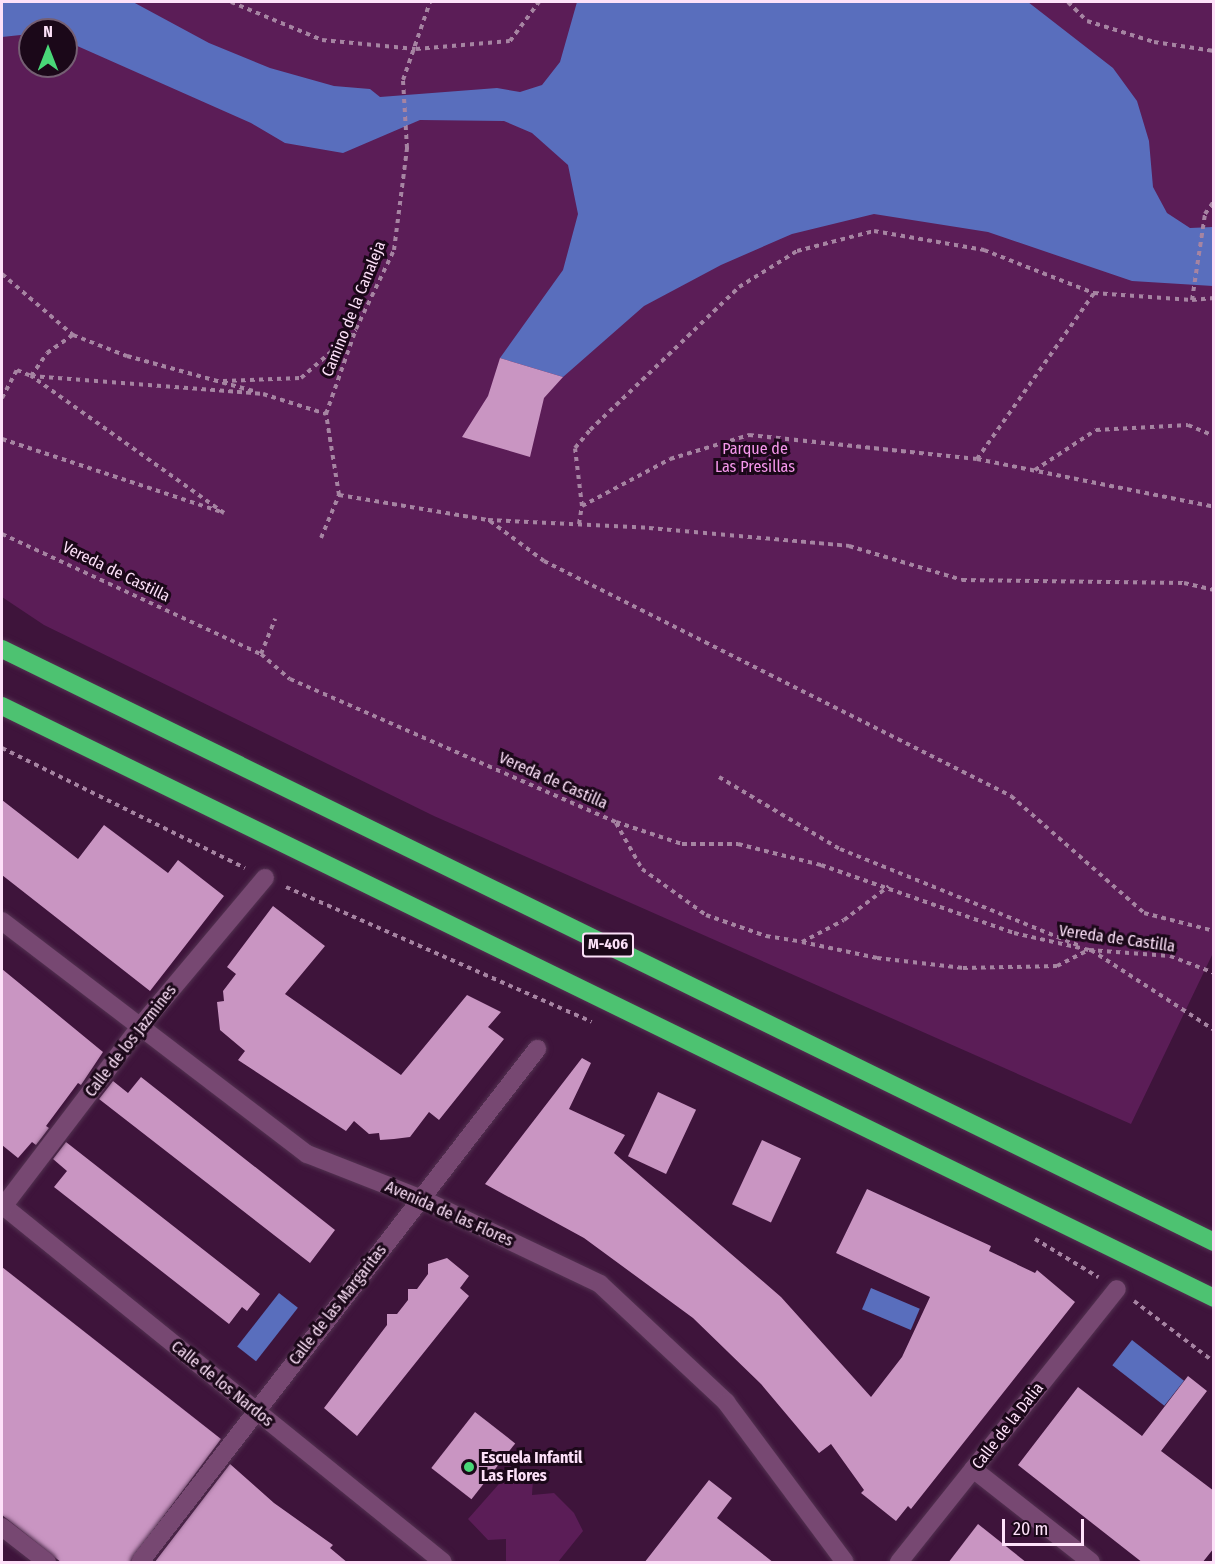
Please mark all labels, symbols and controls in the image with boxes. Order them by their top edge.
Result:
north arrow [18,18,78,78]
text: N [43,22,53,41]
street label: Camino de la Canaleja [318,238,390,380]
park label: Parque de Las Presillas [715,439,795,477]
street label: Vereda de Castilla [59,538,173,606]
street label: Vereda de Castilla [496,748,610,814]
street label: Vereda de Castilla [1058,921,1176,957]
road number: M-406 [581,933,635,957]
street label: Calle de los Jazmines [81,981,181,1101]
street label: Avenida de las Flores [382,1177,516,1251]
street label: Calle de las Margaritas [285,1241,391,1369]
street label: Calle de los Nardos [167,1337,277,1431]
street label: Calle de la Dalia [968,1379,1048,1473]
place label: Escuela Infantil Las Flores [481,1448,582,1486]
marker: Escuela Infantil Las Flores [462,1460,476,1474]
scale bar [1005,1507,1088,1545]
text: 20 m [1013,1518,1048,1540]

